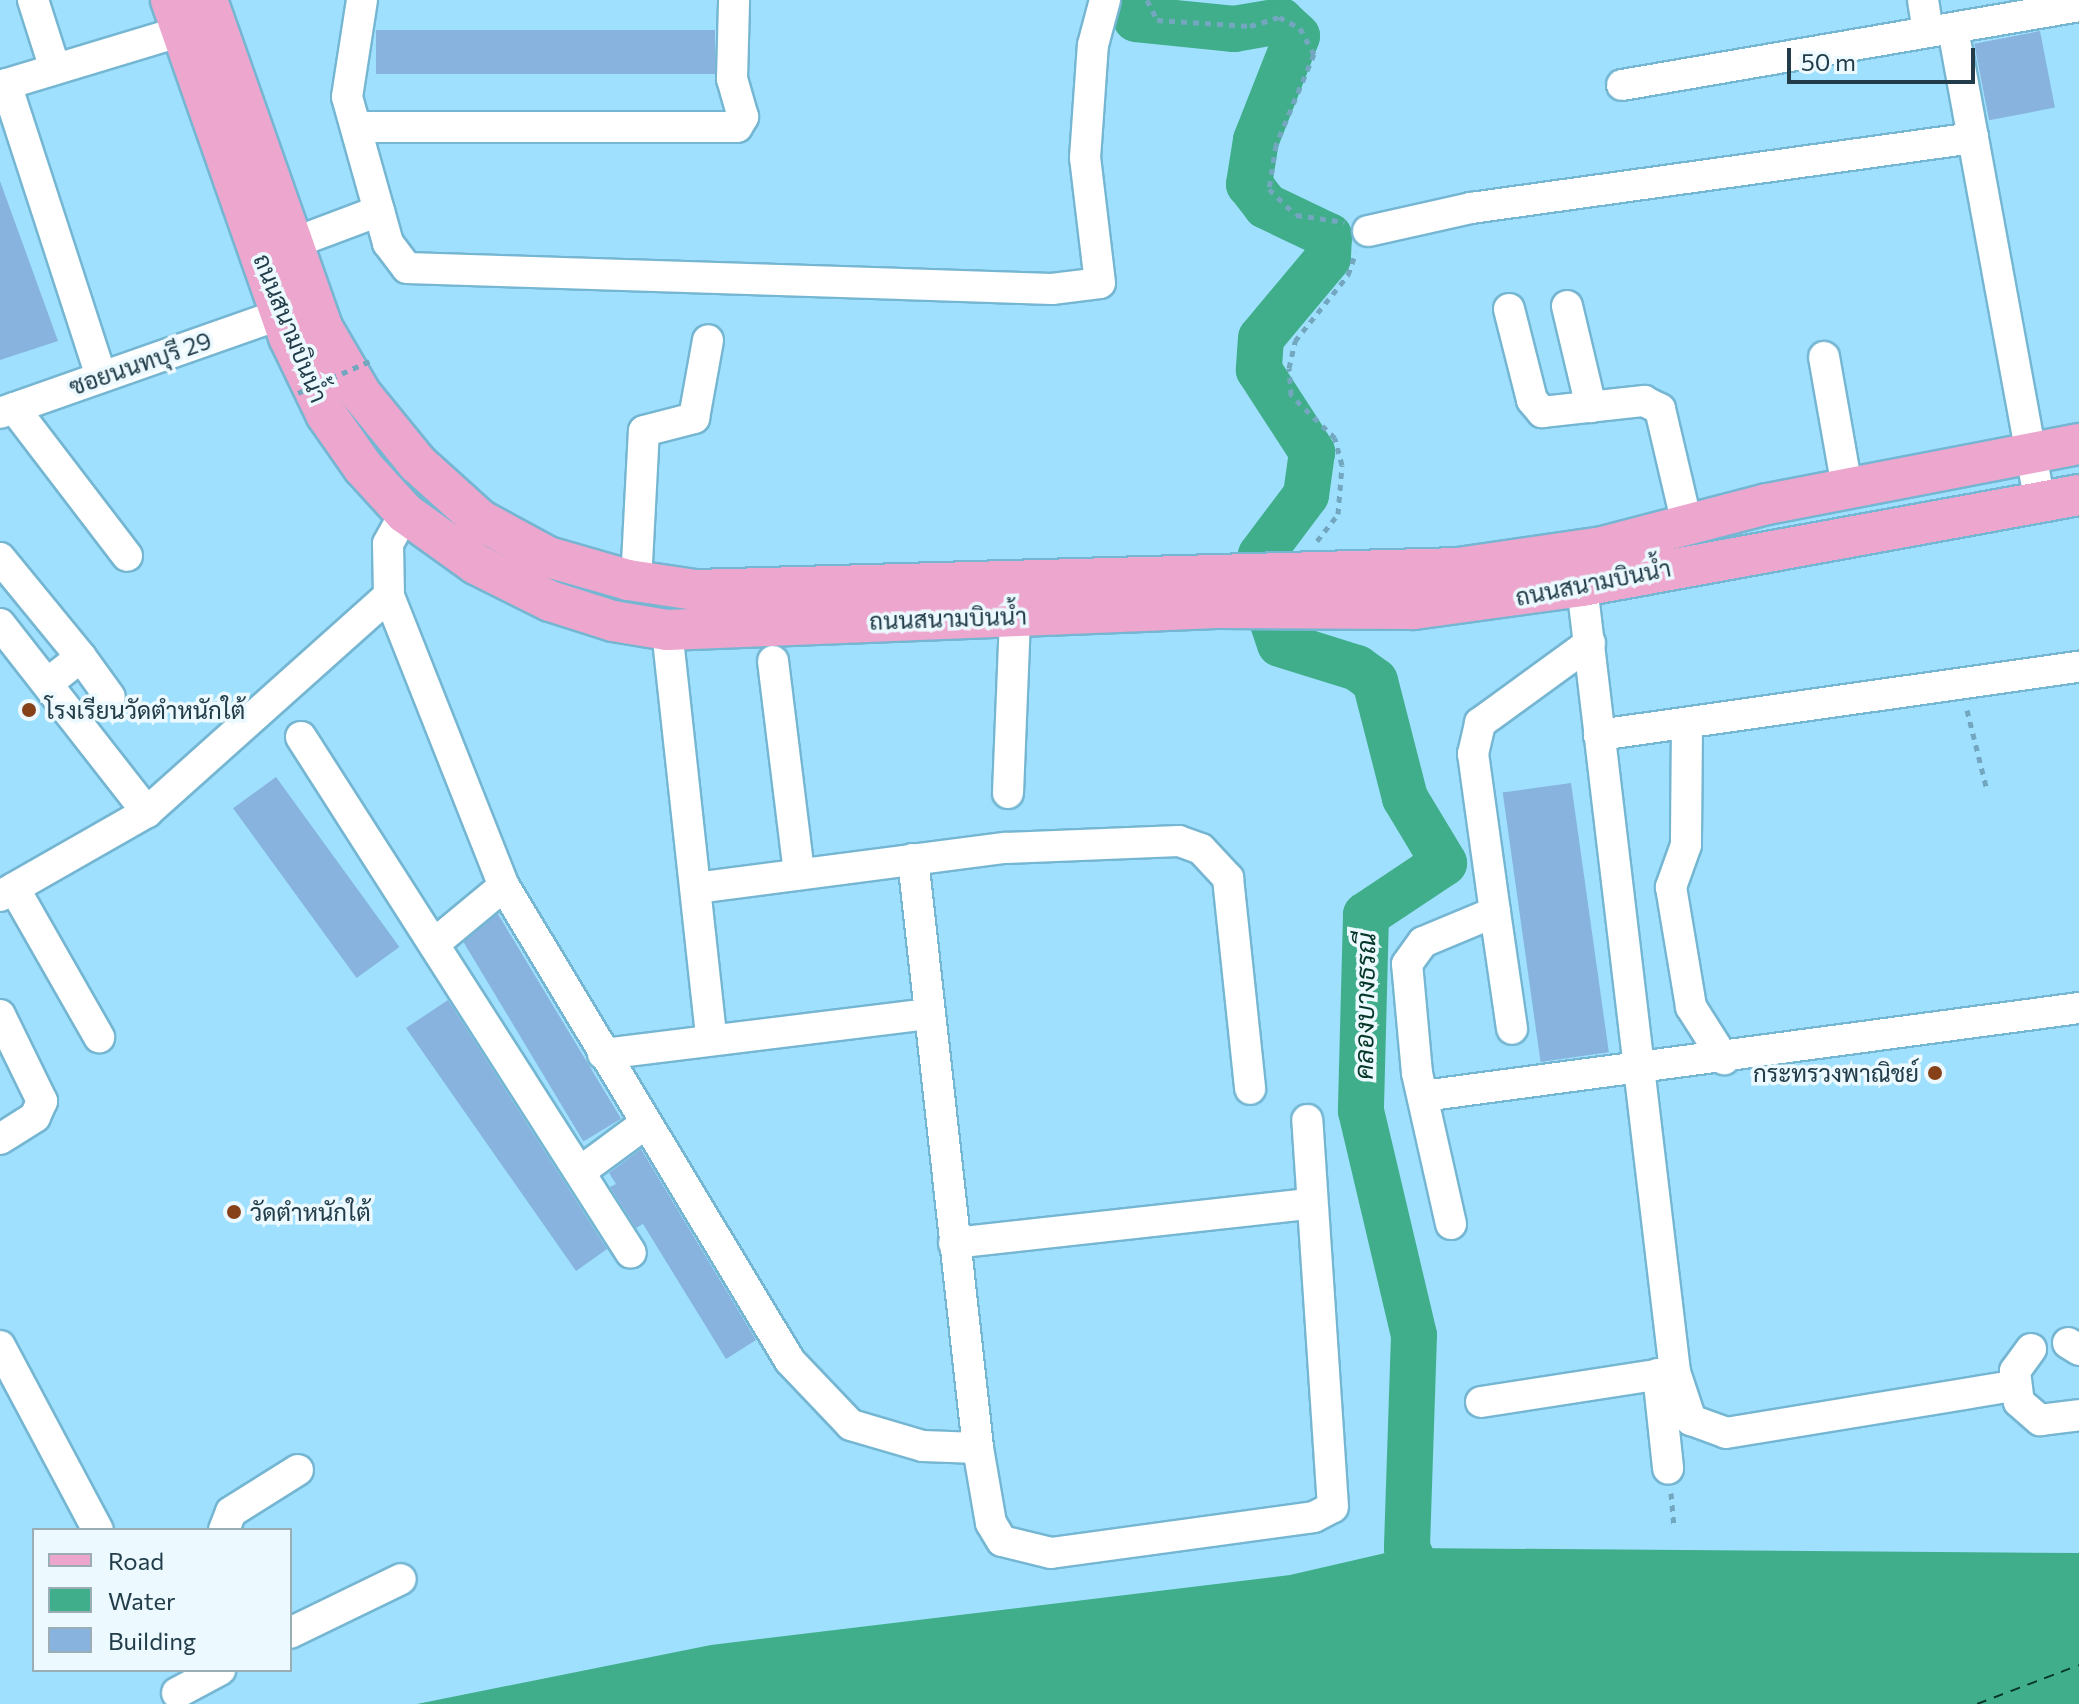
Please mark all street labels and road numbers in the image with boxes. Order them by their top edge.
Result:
street label: ถนนสนามบินน้ำ [248,249,334,407]
street label: ซอยนนทบุรี 29 [65,325,215,401]
street label: ถนนสนามบินน้ำ [1513,553,1673,611]
street label: ถนนสนามบินน้ำ [869,601,1027,635]

